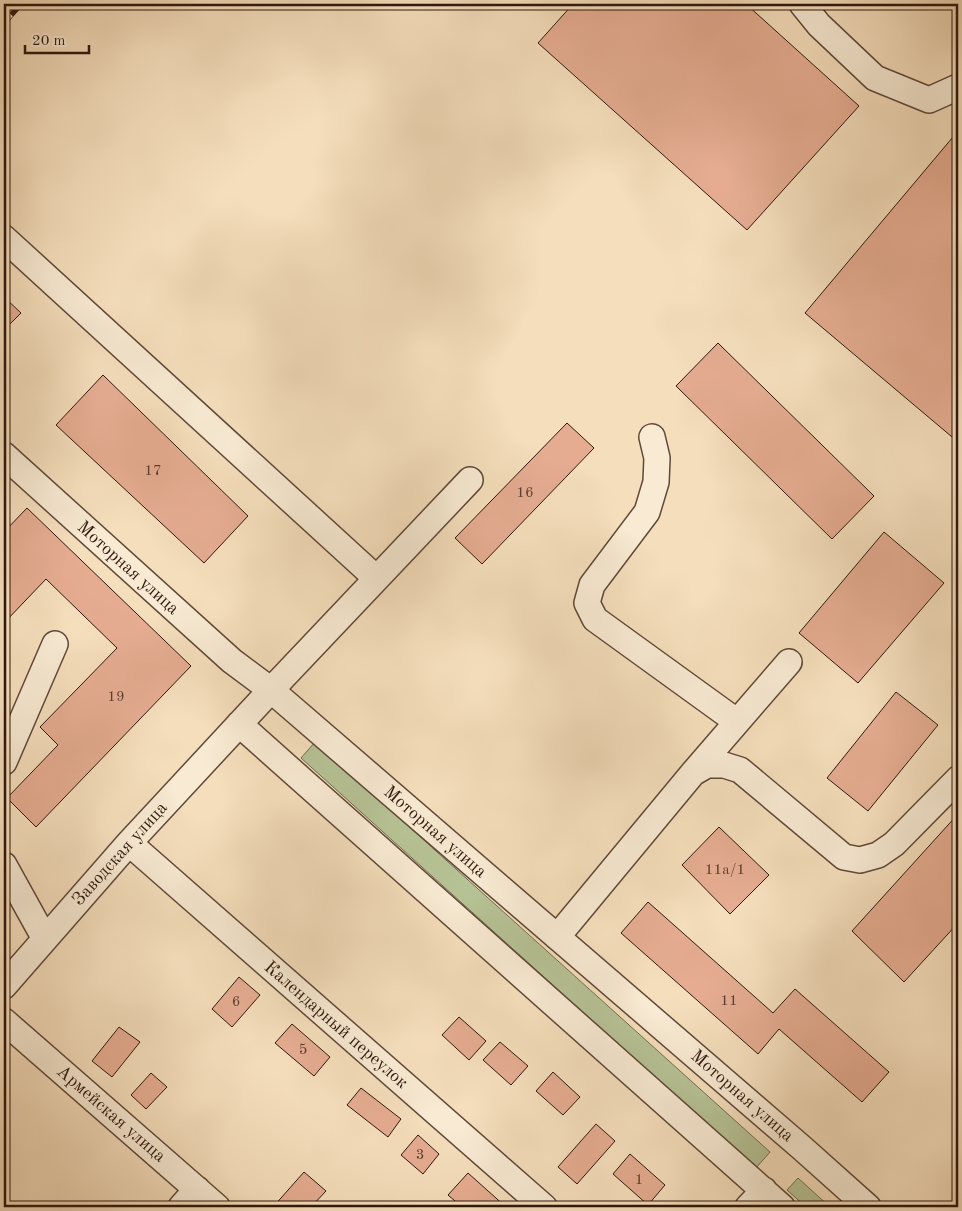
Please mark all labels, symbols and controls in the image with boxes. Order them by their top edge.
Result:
scale bar [25,22,89,54]
text: 20 m [32,34,66,49]
house number: 17 [144,464,162,479]
house number: 16 [516,486,534,501]
street label: Моторная улица [74,518,182,618]
house number: 19 [107,690,125,705]
street label: Моторная улица [380,783,490,881]
street label: Заводская улица [69,799,171,909]
house number: 11а/1 [705,863,745,878]
street label: Календарный переулок [261,958,411,1092]
house number: 11 [720,994,738,1009]
house number: 6 [232,995,240,1010]
house number: 5 [299,1043,307,1058]
street label: Моторная улица [687,1047,797,1145]
street label: Армейская улица [53,1062,169,1166]
house number: 3 [416,1148,424,1163]
house number: 1 [635,1173,643,1188]

